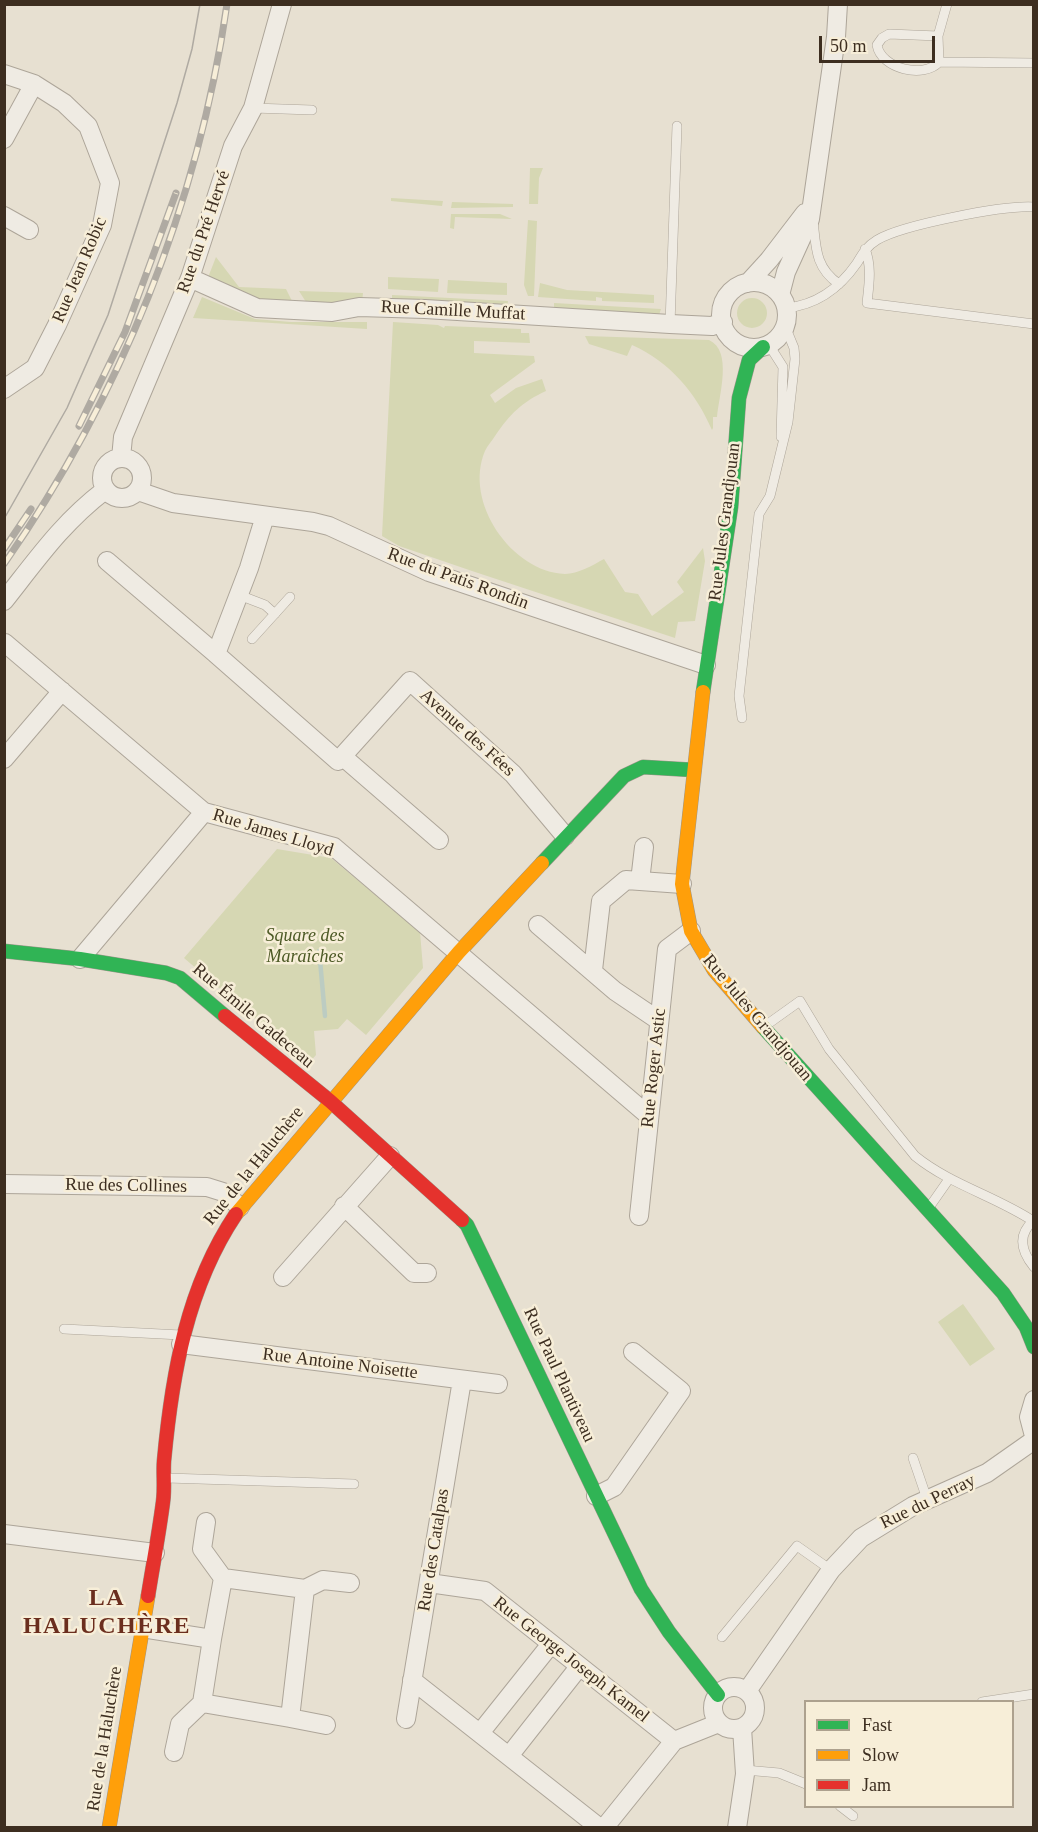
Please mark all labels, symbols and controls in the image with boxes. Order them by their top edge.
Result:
scale bar [822,24,938,62]
text: 50 m [830,36,867,56]
street label: Rue du Pré Hervé [173,168,235,296]
street label: Rue Jean Robic [48,214,112,326]
street label: Rue Camille Muffat [380,296,526,326]
street label: Rue Jules Grandjouan [705,442,745,602]
street label: Rue du Patis Rondin [385,543,531,615]
street label: Avenue des Fées [415,685,519,781]
street label: Rue James Lloyd [210,804,336,862]
park label: Square des Maraîches [266,925,344,968]
street label: Rue Jules Grandjouan [698,950,816,1086]
street label: Rue Émile Gadeceau [188,959,318,1073]
street label: Rue Roger Astic [637,1007,671,1129]
street label: Rue de la Haluchère [200,1102,308,1230]
street label: Rue des Collines [65,1174,187,1198]
street label: Rue Paul Plantiveau [518,1304,600,1446]
street label: Rue Antoine Noisette [261,1344,419,1384]
street label: Rue du Perray [877,1470,979,1534]
street label: Rue des Catalpas [414,1487,454,1613]
district label: LA HALUCHÈRE [23,1585,191,1641]
street label: Rue George Joseph Kamel [489,1592,653,1728]
street label: Rue de la Haluchère [83,1665,127,1813]
legend [804,1700,1014,1808]
text: Fast [862,1715,892,1735]
text: Slow [862,1745,899,1765]
text: Jam [862,1775,891,1795]

